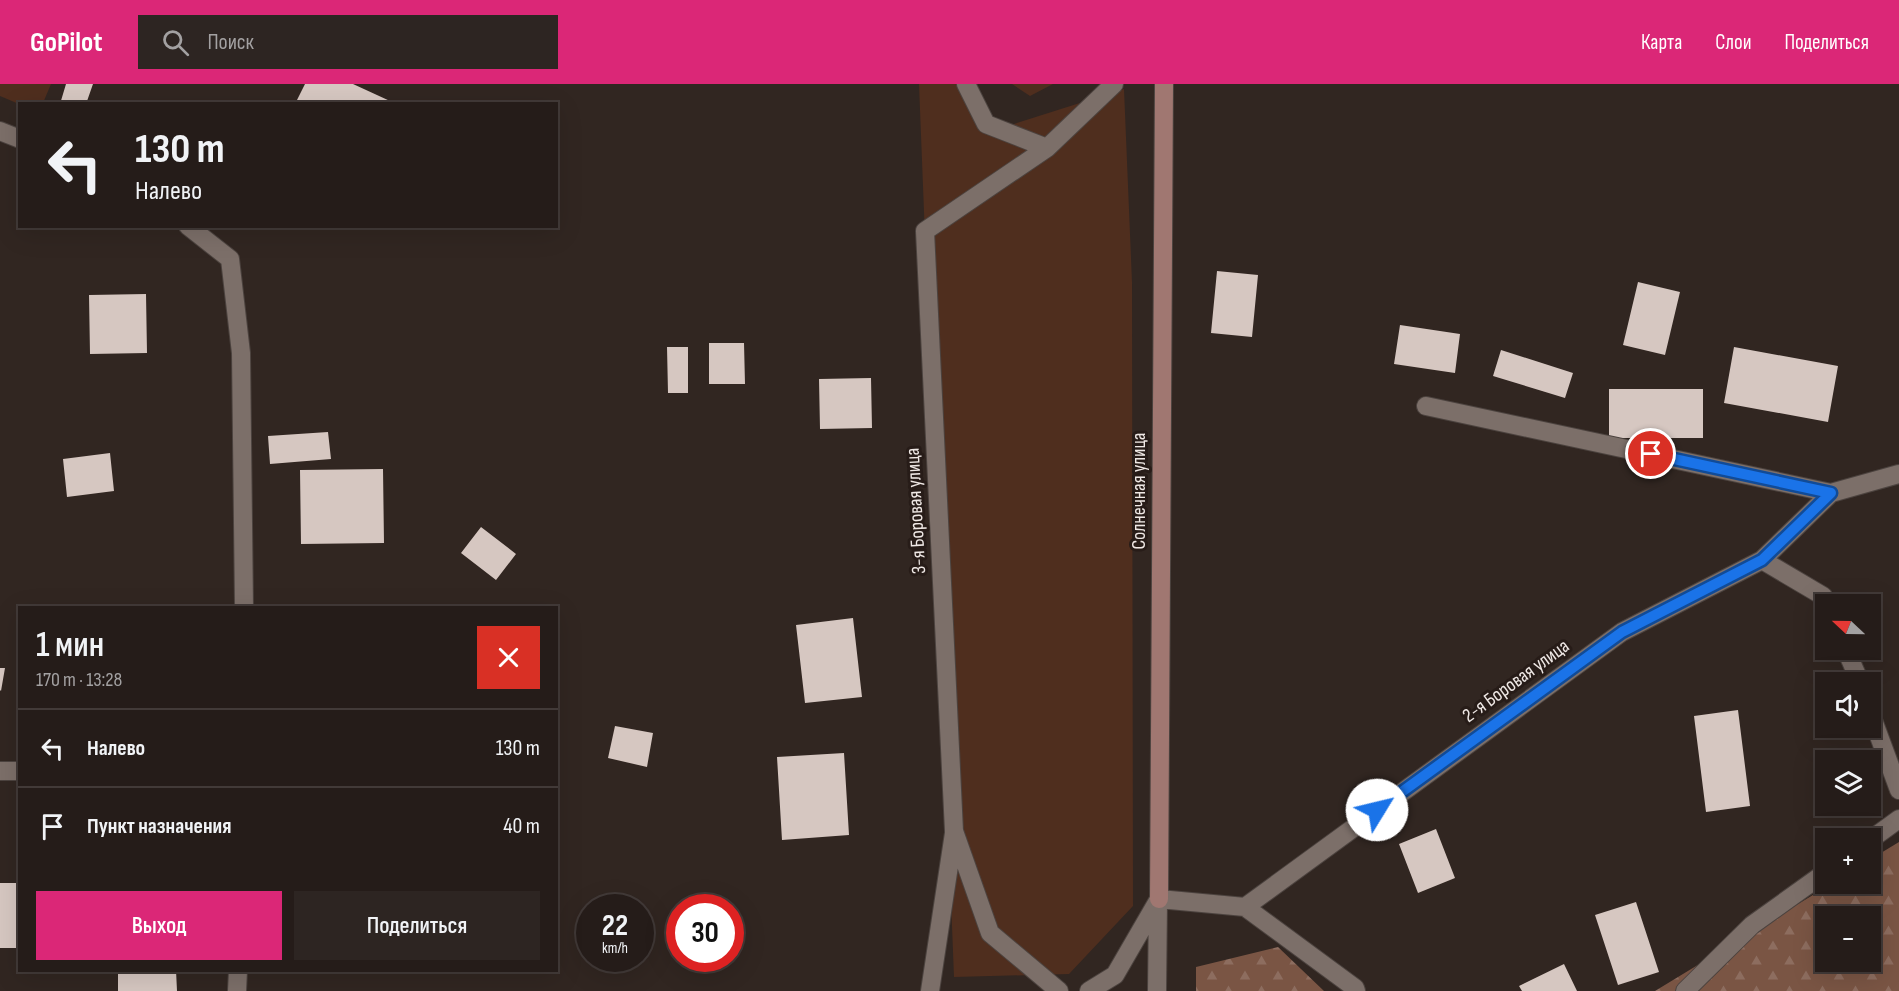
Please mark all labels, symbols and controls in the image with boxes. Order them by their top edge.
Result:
search box [138,15,558,69]
text: GoPilot [30,26,102,59]
icon: search [159,26,192,59]
text: Поиск [207,29,254,56]
text: Карта [1641,30,1682,55]
text: Слои [1715,30,1751,55]
text: Поделиться [1784,30,1869,55]
text: 130 m [135,124,225,175]
icon: left [36,126,114,204]
text: Налево [135,175,202,207]
pin [1625,428,1676,479]
street label: Солнечная улица [1127,432,1151,550]
icon: arrive [1634,437,1667,470]
street label: 3-я Боровая улица [901,447,931,575]
north arrow [1815,594,1881,660]
map controls [1815,594,1881,972]
text: 1 мин [36,624,104,667]
button: close [477,626,540,689]
street label: 2-я Боровая улица [1458,634,1574,728]
text: 170 m · 13:28 [36,668,122,692]
button: sound [1815,672,1881,738]
icon: left [36,732,69,765]
text: Налево [87,735,145,762]
text: 130 m [496,735,540,762]
button: layers [1815,750,1881,816]
position arrow [1345,778,1409,842]
icon: arrive [36,810,69,843]
text: Пункт назначения [87,813,231,840]
text: 40 m [503,813,540,840]
button: + [1815,828,1881,894]
button: Выход [36,891,282,960]
button: Поделиться [294,891,540,960]
speed limit sign: 30 [666,894,744,972]
button: − [1815,906,1881,972]
text: 22 [602,908,628,944]
text: km/h [602,939,628,958]

